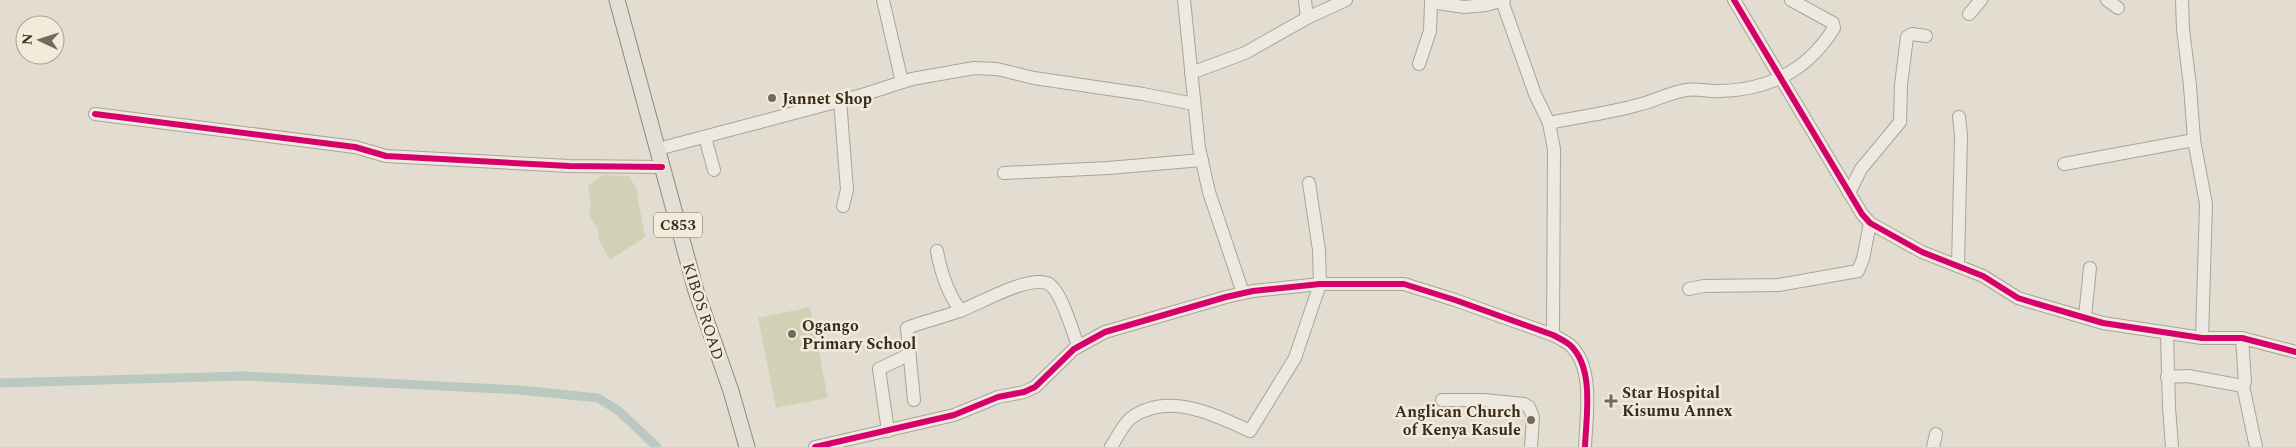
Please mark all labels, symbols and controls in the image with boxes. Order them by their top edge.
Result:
north arrow [15,15,65,65]
text: N [17,33,38,46]
place label: Jannet Shop [782,87,872,111]
marker: Jannet Shop [766,92,778,104]
road number: C853 [654,212,702,238]
street label: KIBOS ROAD [676,260,730,363]
place label: Ogango Primary School [802,314,916,356]
marker: Ogango Primary School [786,328,798,340]
place label: Star Hospital Kisumu Annex [1622,381,1733,423]
marker: Star Hospital Kisumu Annex [1604,394,1618,408]
place label: Anglican Church of Kenya Kasule [1395,400,1521,442]
marker: Anglican Church of Kenya Kasule [1525,414,1537,426]

